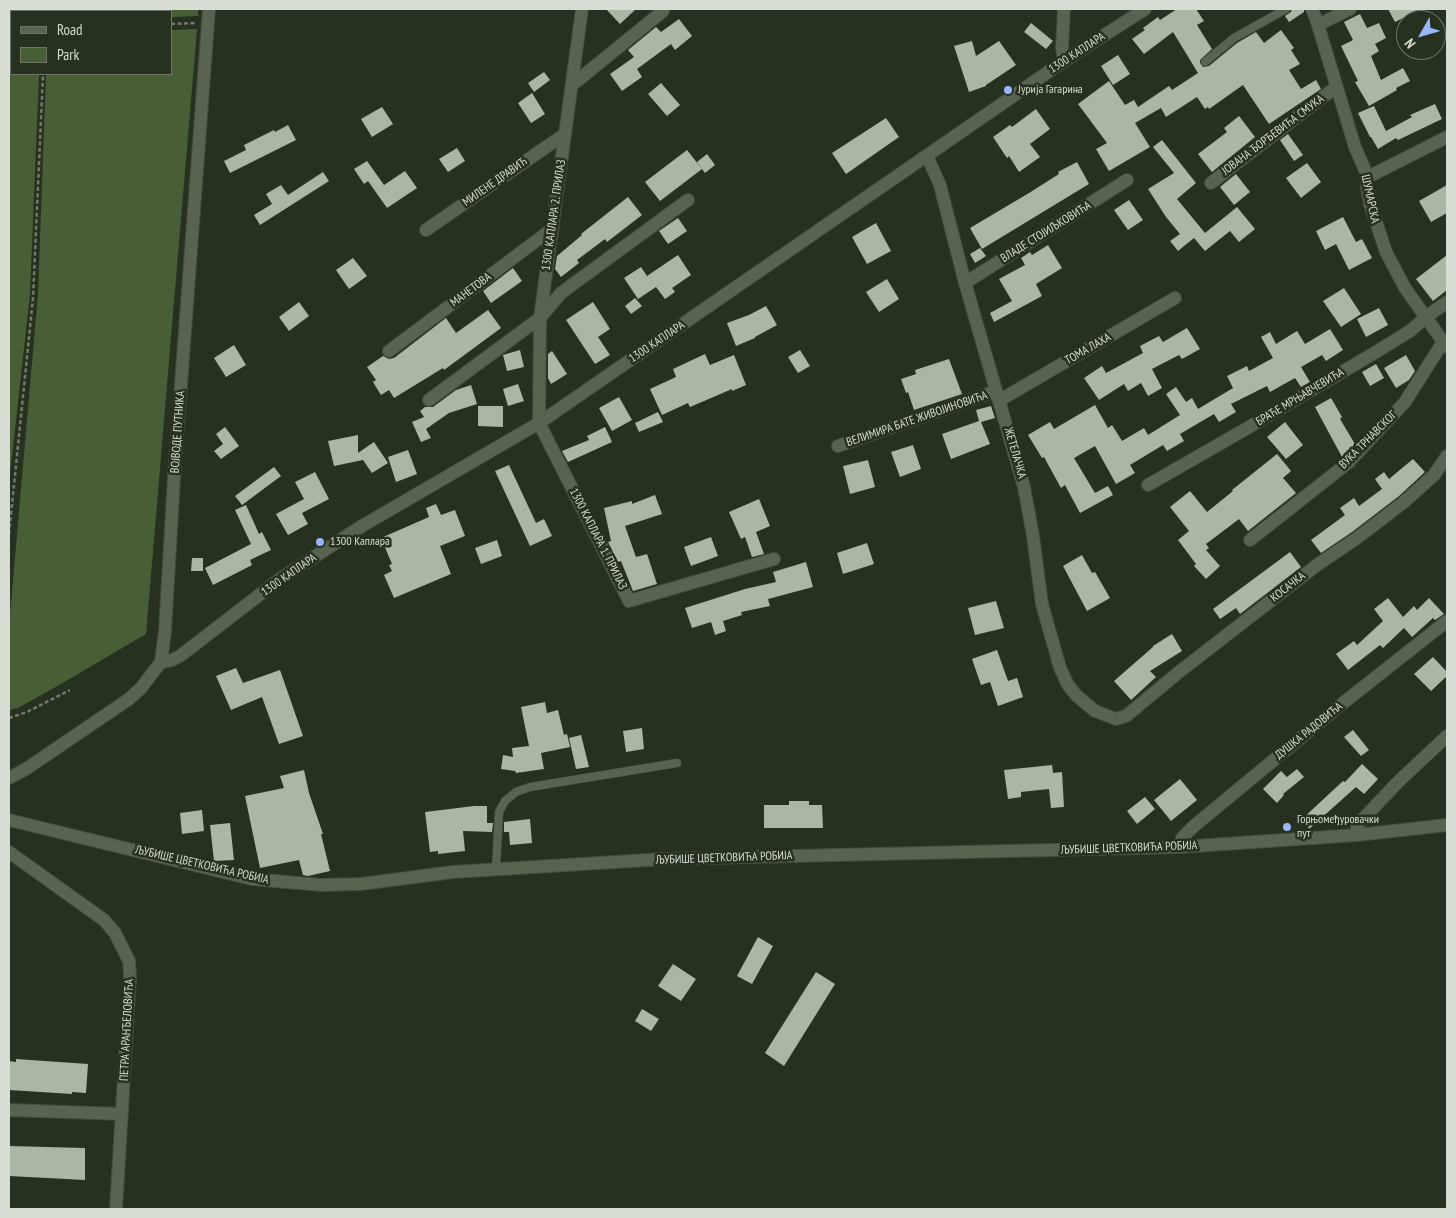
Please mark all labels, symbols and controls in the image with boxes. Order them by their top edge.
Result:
legend [10,10,172,75]
north arrow [1396,10,1446,60]
text: Road [57,20,83,39]
street label: 1300 КАПЛАРА [1046,29,1108,77]
text: N [1401,35,1419,52]
text: Park [57,45,79,64]
place label: Јурија Гагарина [1018,83,1083,97]
marker: Јурија Гагарина [1002,84,1014,96]
street label: ЈОВАНА ЂОРЂЕВИЋА СМУКА [1219,92,1327,178]
street label: МИЛЕНЕ ДРАВИЋ [460,154,530,210]
street label: 1300 КАПЛАРА 2. ПРИЛАЗ [539,159,569,271]
street label: ШУМАРСКА [1358,173,1382,225]
street label: ВЛАДЕ СТОЈИЉКОВИЋА [998,198,1094,266]
street label: МАНЕТОВА [448,270,494,310]
street label: 1300 КАПЛАРА [626,318,688,366]
street label: ТОМА ЛАХА [1063,330,1113,368]
street label: БРАЋЕ МРЊАВЧЕВИЋА [1253,365,1347,429]
street label: ВЕЛИМИРА БАТЕ ЖИВОЈИНОВИЋА [845,388,989,450]
street label: ВОЈВОДЕ ПУТНИКА [168,390,188,474]
street label: ВУКА ТРНАВСКОГ [1336,408,1400,472]
street label: ЖЕТЕЛАЧКА [1001,426,1029,480]
street label: 1300 КАПЛАРА 1. ПРИЛАЗ [566,486,630,592]
place label: 1300 Каплара [330,535,390,549]
marker: 1300 Каплара [314,536,326,548]
street label: 1300 КАПЛАРА [259,551,319,599]
street label: КОСАЧКА [1268,569,1308,605]
street label: ДУШКА РАДОВИЋА [1272,699,1346,763]
place label: Горњомеђуровачки пут [1297,813,1379,841]
marker: Горњомеђуровачки пут [1281,821,1293,833]
street label: ЉУБИШЕ ЦВЕТКОВИЋА РОБИЈА [1060,838,1198,858]
street label: ЉУБИШЕ ЦВЕТКОВИЋА РОБИЈА [134,843,270,887]
street label: ЉУБИШЕ ЦВЕТКОВИЋА РОБИЈА [655,848,793,868]
street label: ПЕТРА АРАНЂЕЛОВИЋА [117,979,137,1081]

